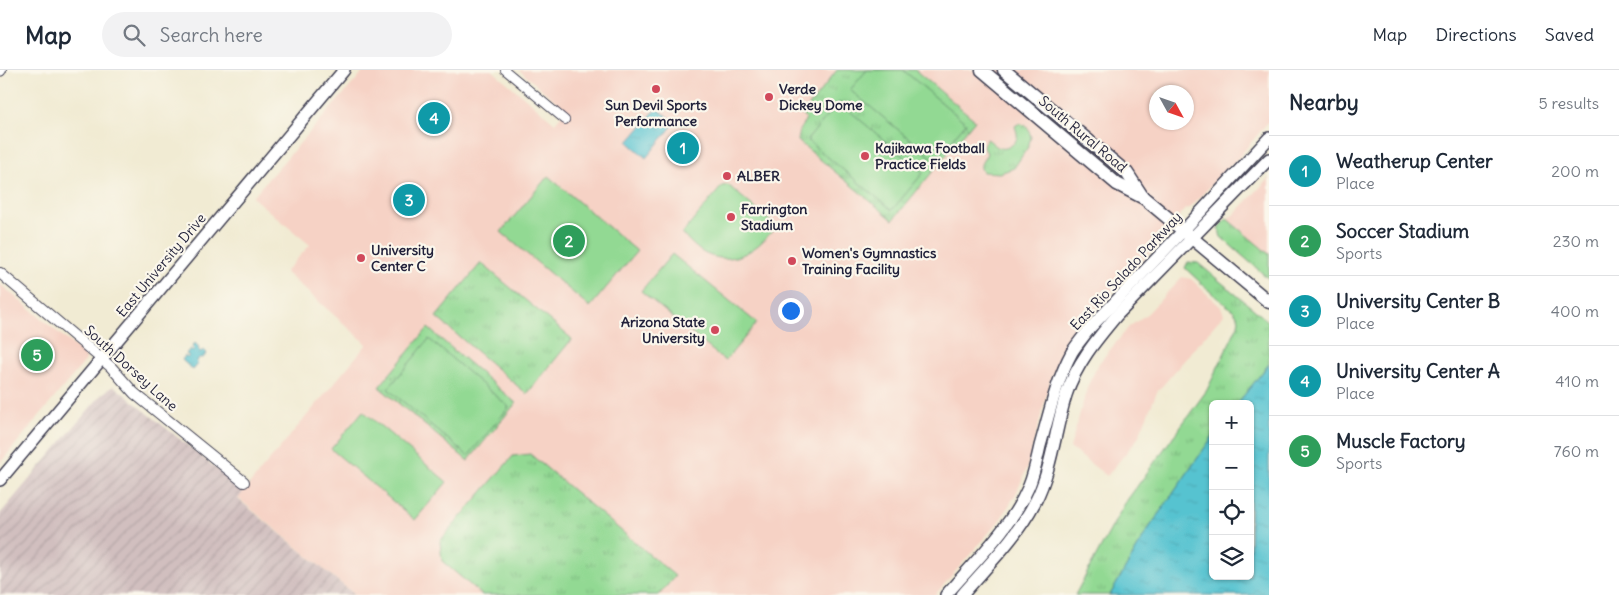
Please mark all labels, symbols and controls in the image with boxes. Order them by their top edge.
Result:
search box [102,12,452,57]
text: Map [25,20,72,50]
icon: search [120,21,148,49]
text: Search here [160,23,263,47]
text: Map [1372,23,1407,46]
text: Directions [1435,23,1517,46]
text: Saved [1545,23,1594,46]
place label: Verde Dickey Dome [779,80,863,114]
marker: Sun Devil Sports Performance [650,83,662,95]
north arrow [1149,85,1194,130]
text: Nearby [1289,89,1359,116]
marker: Verde Dickey Dome [763,91,775,103]
street label: South Rural Road [1035,92,1131,176]
text: 5 results [1538,93,1599,113]
place label: Sun Devil Sports Performance [605,96,707,130]
pin: 4 [418,99,450,137]
pin: 1 [667,129,699,167]
place label: Kajikawa Football Practice Fields [875,139,985,173]
text: Weatherup Center [1336,149,1493,173]
marker: Kajikawa Football Practice Fields [859,150,871,162]
text: 1 [1302,161,1308,181]
text: 200 m [1551,161,1599,181]
place label: ALBER [737,167,780,185]
marker: ALBER [721,170,733,182]
text: Place [1336,173,1375,193]
pin: 3 [393,181,425,219]
place label: Farrington Stadium [741,200,807,234]
street label: East Rio Salado Parkway [1066,208,1186,334]
street label: East University Drive [112,210,210,320]
marker: Farrington Stadium [725,211,737,223]
text: Soccer Stadium [1336,219,1469,243]
pin: 2 [553,222,585,260]
text: 2 [1301,231,1309,251]
text: 230 m [1553,231,1599,251]
place label: University Center C [371,241,434,275]
text: Sports [1336,243,1382,263]
place label: Women's Gymnastics Training Facility [802,244,937,278]
marker: University Center C [355,252,367,264]
marker: Women's Gymnastics Training Facility [786,255,798,267]
text: University Center B [1336,289,1500,313]
your location [778,298,804,324]
text: 3 [1300,301,1310,321]
text: 400 m [1551,301,1599,321]
place label: Arizona State University [621,313,705,347]
text: Place [1336,313,1375,333]
street label: South Dorsey Lane [80,321,182,415]
marker: Arizona State University [709,324,721,336]
pin: 5 [21,336,53,374]
text: University Center A [1336,359,1500,383]
text: 4 [1300,371,1310,391]
text: 410 m [1555,371,1599,391]
text: Place [1336,383,1375,403]
map controls [1209,400,1254,580]
button: + [1209,400,1254,445]
text: Muscle Factory [1336,429,1466,453]
text: 5 [1300,441,1310,461]
text: 760 m [1554,441,1599,461]
button: − [1209,445,1254,490]
text: Sports [1336,453,1382,473]
button: locate [1209,490,1254,535]
button: layers [1209,535,1254,580]

